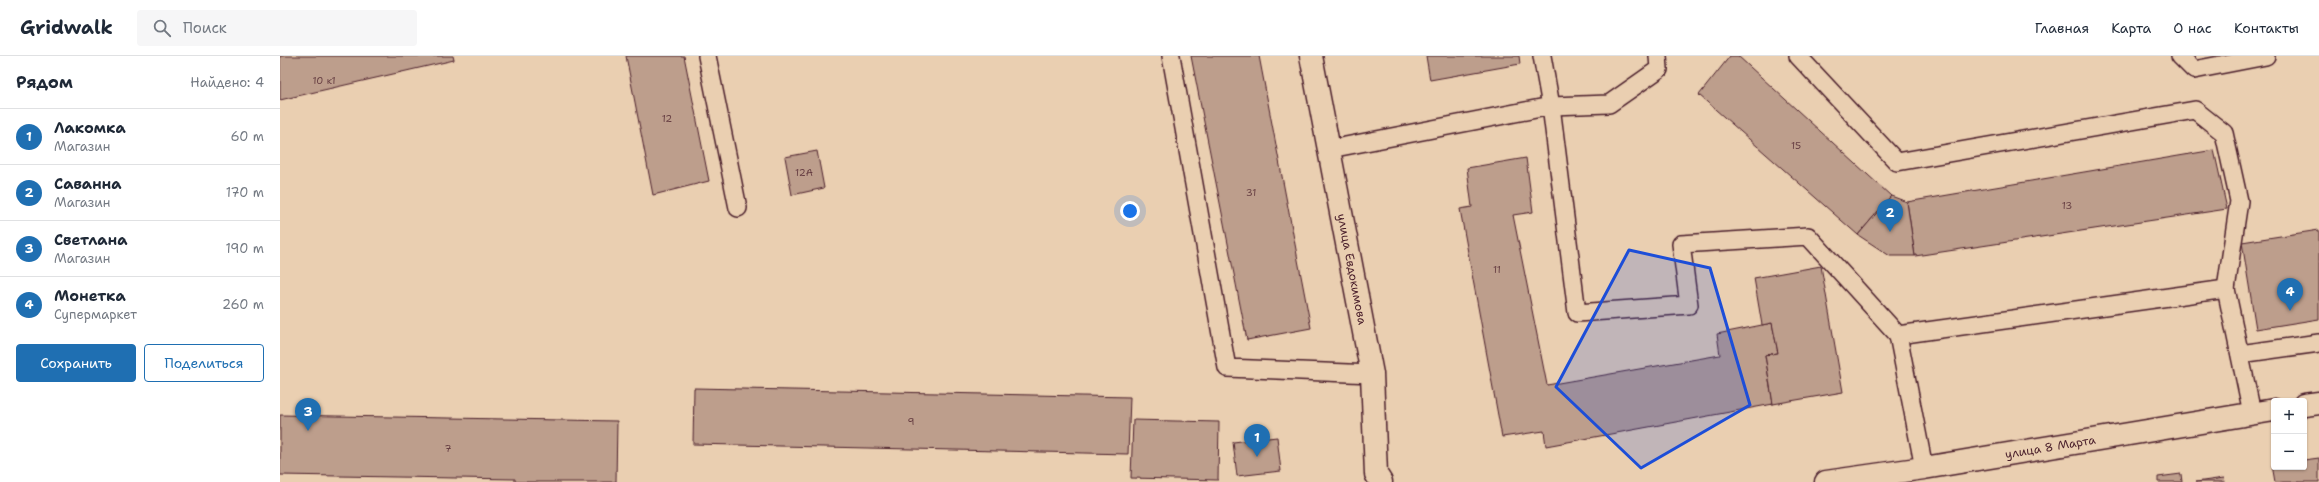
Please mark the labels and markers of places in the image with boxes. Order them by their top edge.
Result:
pin: 2 [1877,199,1903,232]
pin: 4 [2277,278,2303,311]
pin: 3 [295,398,321,431]
pin: 1 [1244,424,1270,457]

